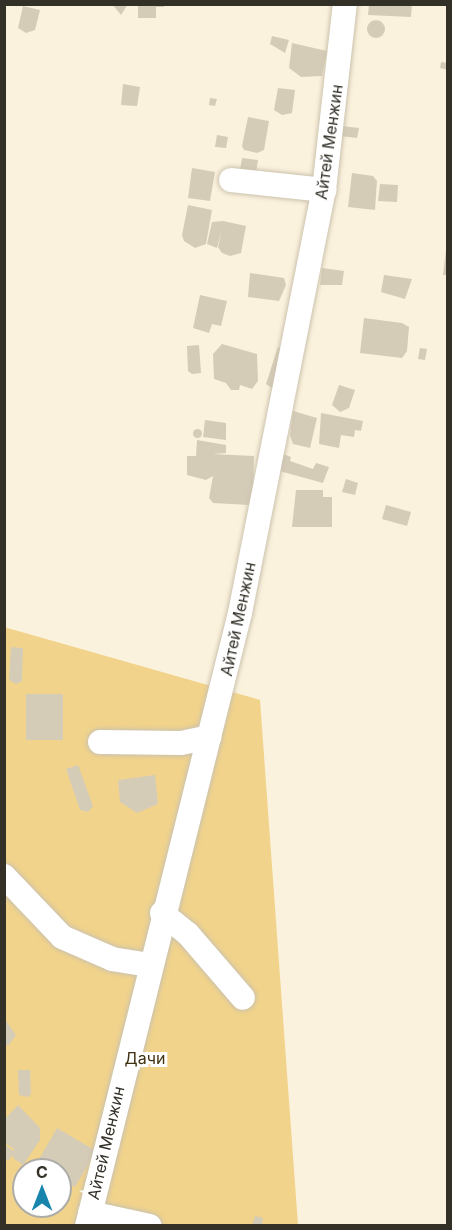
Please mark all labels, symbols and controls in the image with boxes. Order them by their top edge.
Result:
street label: Айтей Менжин [311,83,347,201]
street label: Айтей Менжин [217,560,259,678]
park label: Дачи [125,1048,165,1068]
street label: Айтей Менжин [84,1084,128,1202]
north arrow [12,1158,72,1218]
text: С [36,1162,48,1182]

